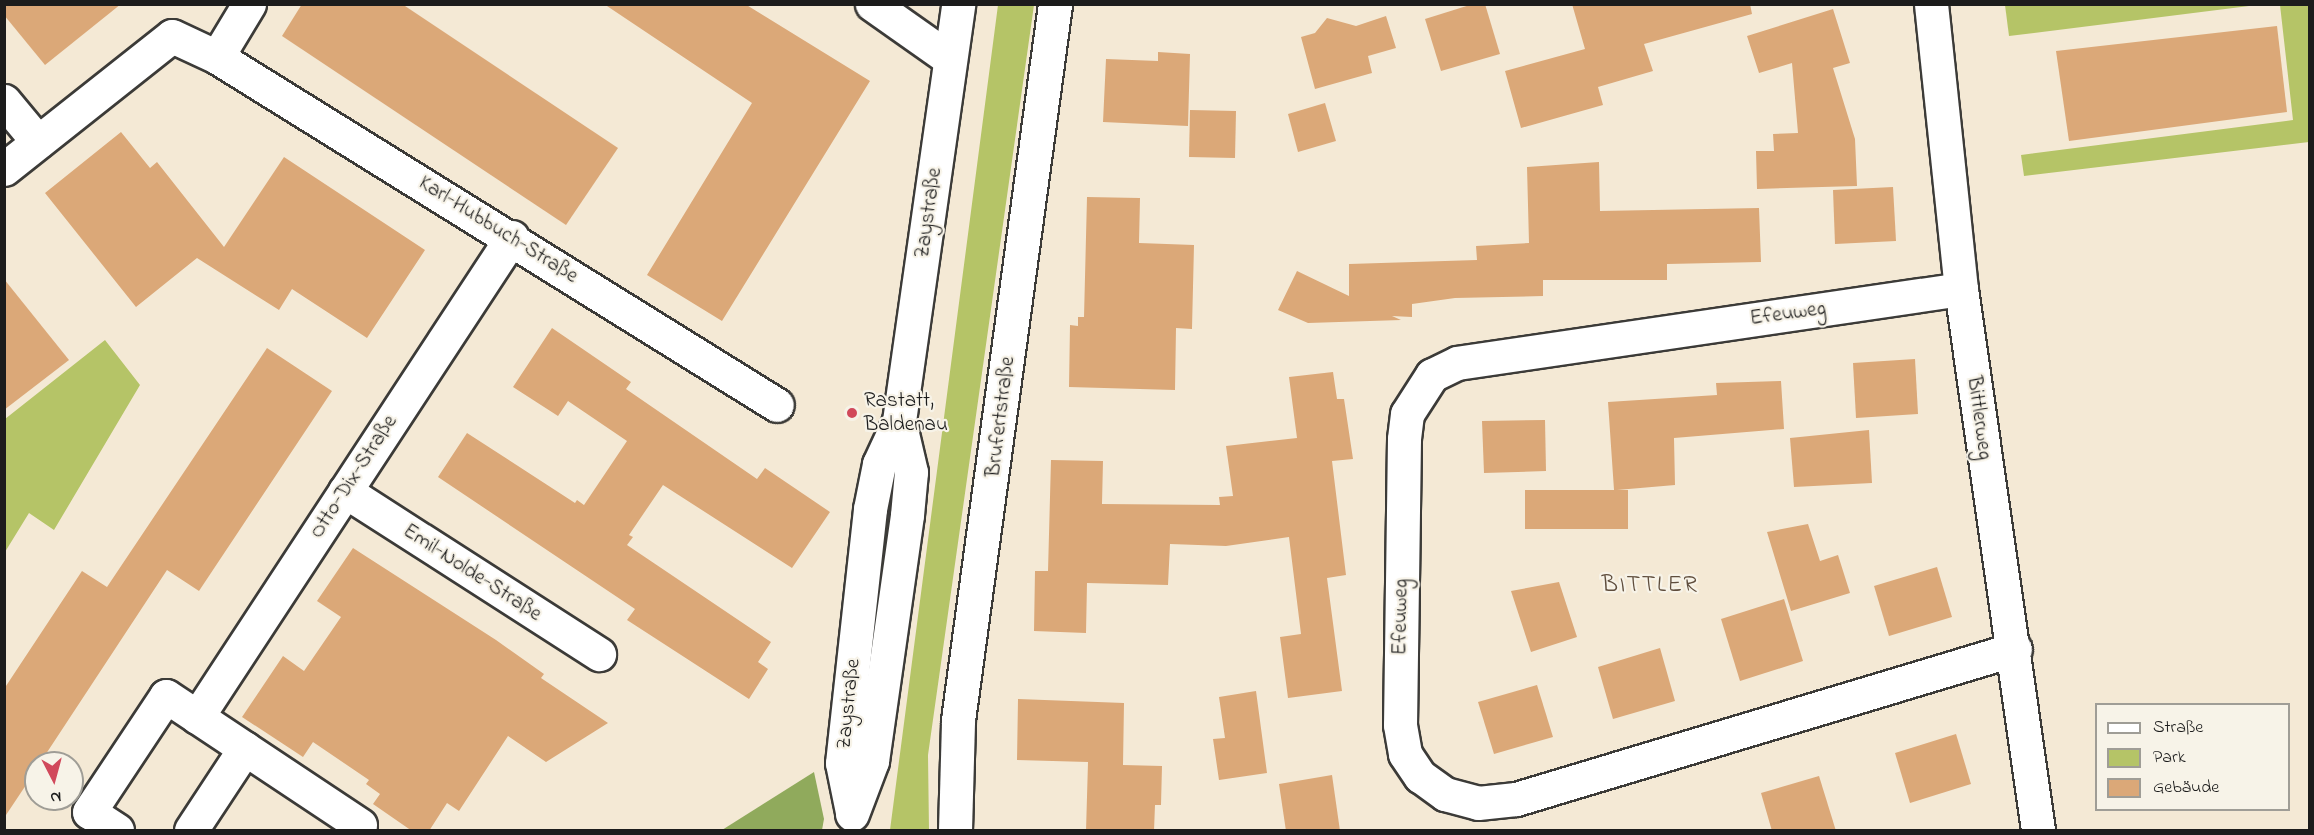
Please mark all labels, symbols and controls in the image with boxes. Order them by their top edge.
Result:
street label: Zaystraße [910,166,948,260]
street label: Karl-Hubbuch-Straße [414,171,582,289]
street label: Efeuweg [1748,296,1828,332]
street label: Brufertstraße [981,355,1021,479]
street label: Bittlerweg [1961,375,1997,461]
place label: Rastatt, Baldenau [864,388,948,438]
marker: Rastatt, Baldenau [845,406,859,420]
street label: Otto-Dix-Straße [305,411,403,543]
street label: Emil-Nolde-Straße [398,519,546,627]
district label: BITTLER [1602,572,1698,600]
street label: Efeuweg [1388,579,1414,655]
street label: Zaystraße [832,657,866,751]
legend [2095,703,2290,811]
text: Straße [2153,715,2203,741]
text: Park [2153,745,2186,771]
north arrow [24,751,84,811]
text: Gebäude [2153,775,2219,801]
text: N [49,784,62,809]

